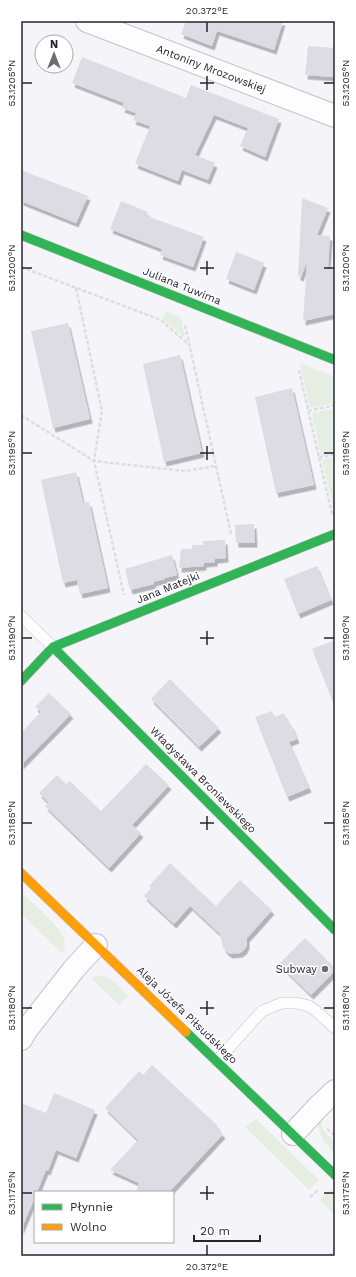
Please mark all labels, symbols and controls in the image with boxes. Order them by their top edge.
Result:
text: 20.372°E [186,5,228,16]
north arrow [34,34,74,74]
text: N [50,38,58,51]
street label: Antoniny Mrozowskiej [154,42,268,96]
text: 53.1205°N [6,60,17,106]
text: 53.1205°N [340,60,351,106]
text: 53.1200°N [6,244,17,292]
text: 53.1200°N [340,244,351,292]
street label: Juliana Tuwima [141,264,223,308]
text: 53.1195°N [6,431,17,475]
text: 53.1195°N [340,431,351,475]
street label: Jana Matejki [134,569,202,607]
text: 53.1190°N [6,615,17,661]
text: 53.1190°N [340,615,351,661]
street label: Władysława Broniewskiego [147,724,259,836]
text: 53.1185°N [6,801,17,845]
text: 53.1185°N [340,801,351,845]
place label: Subway [276,963,317,976]
street label: Aleja Józefa Piłsudskiego [134,964,240,1066]
marker: Subway [320,964,330,974]
text: 53.1180°N [6,985,17,1031]
text: 53.1180°N [340,985,351,1031]
text: 53.1175°N [6,1171,17,1215]
text: 53.1175°N [340,1171,351,1215]
legend [34,1191,174,1243]
text: Płynnie [70,1200,113,1214]
scale bar [194,1217,260,1243]
text: Wolno [70,1220,107,1234]
text: 20 m [200,1224,230,1238]
text: 20.372°E [186,1261,228,1272]

